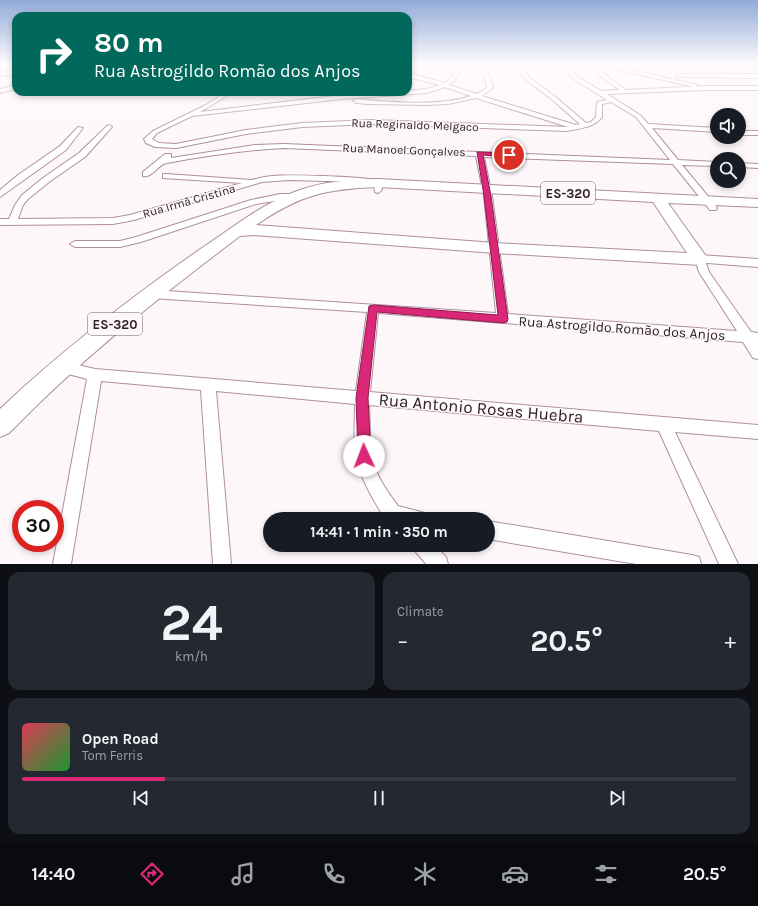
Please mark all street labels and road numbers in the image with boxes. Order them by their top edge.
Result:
street label: Rua Reginaldo Melgaco [351,116,479,134]
street label: Rua Manoel Gonçalves [342,141,466,159]
street label: Rua Irmã Cristina [141,181,237,221]
road number: ES-320 [541,182,595,204]
road number: ES-320 [88,313,142,335]
street label: Rua Astrogildo Romão dos Anjos [518,313,726,344]
street label: Rua Antonio Rosas Huebra [378,389,584,427]

